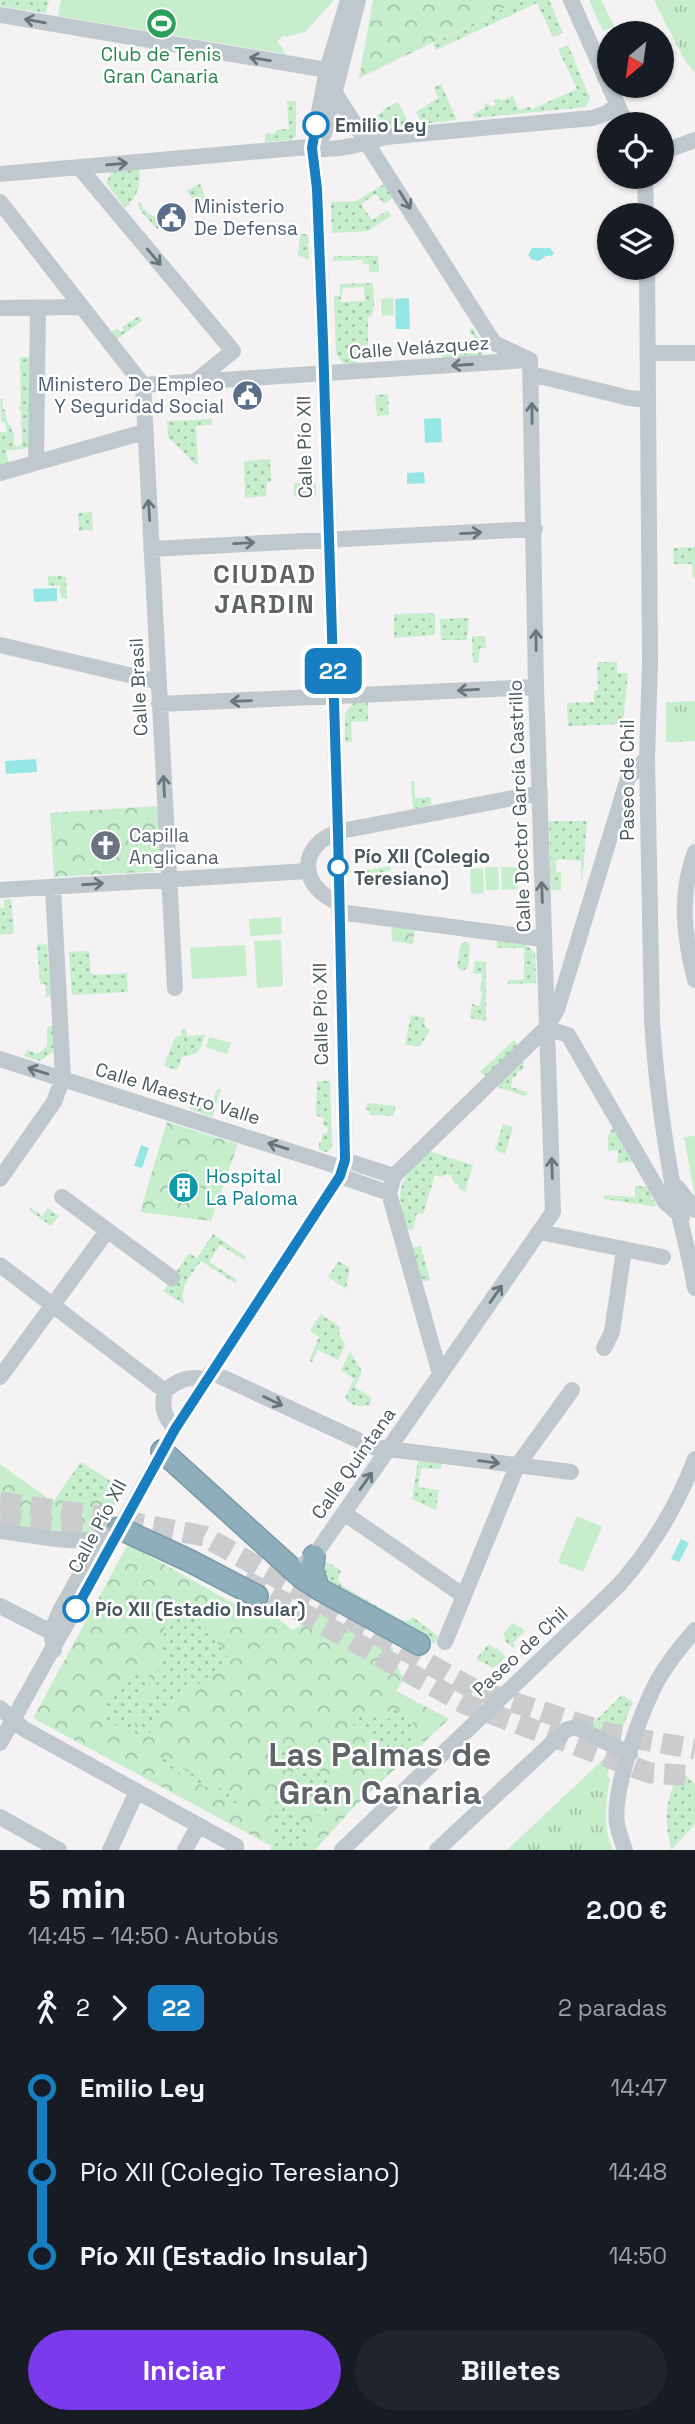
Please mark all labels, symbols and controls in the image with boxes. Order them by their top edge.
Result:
sports icon: Club de Tenis Gran Canaria [144,6,178,40]
one-way arrow [25,13,47,27]
north arrow [597,21,674,98]
map controls [597,21,674,280]
place label: Club de Tenis Gran Canaria [101,42,221,89]
one-way arrow [249,52,272,65]
marker: Emilio Ley [303,112,329,138]
button: locate [597,112,674,189]
place label: Emilio Ley [335,113,426,138]
one-way arrow [105,157,128,170]
one-way arrow [398,190,412,210]
place label: Ministerio De Defensa [194,194,298,241]
public building icon: Ministerio De Defensa [154,200,188,234]
button: layers [597,203,674,280]
one-way arrow [146,247,162,265]
street label: Calle Velázquez [348,330,490,365]
one-way arrow [451,359,474,372]
place label: Ministero De Empleo Y Seguridad Social [38,372,224,419]
public building icon: Ministero De Empleo Y Seguridad Social [230,378,264,412]
street label: Calle Pío XII [291,395,318,499]
one-way arrow [525,401,539,424]
one-way arrow [142,499,155,522]
one-way arrow [459,526,482,539]
one-way arrow [232,537,255,550]
district label: CIUDAD JARDIN [213,557,317,621]
one-way arrow [529,629,542,652]
street label: Calle Brasil [123,637,154,737]
line badge: 22 [302,648,364,694]
text: 22 [319,655,347,686]
street label: Calle Doctor García Castrillo [503,679,536,933]
one-way arrow [457,684,480,697]
one-way arrow [230,694,253,707]
street label: Paseo de Chil [615,719,640,841]
one-way arrow [157,775,170,798]
place label: Capilla Anglicana [129,823,219,870]
church icon: Capilla Anglicana [89,829,123,863]
place label: Pío XII (Colegio Teresiano) [354,844,490,891]
marker: Pío XII (Colegio Teresiano) [328,857,348,877]
one-way arrow [81,877,103,890]
one-way arrow [535,881,549,904]
street label: Calle Pío XII [307,962,334,1066]
street label: Calle Maestro Valle [92,1056,263,1130]
one-way arrow [27,1063,49,1076]
one-way arrow [267,1139,289,1152]
one-way arrow [545,1157,558,1180]
place label: Hospital La Paloma [206,1164,298,1211]
building icon: Hospital La Paloma [166,1170,200,1204]
one-way arrow [489,1285,503,1304]
one-way arrow [262,1394,283,1408]
street label: Calle Quintana [306,1402,401,1524]
one-way arrow [477,1456,500,1469]
one-way arrow [359,1472,373,1491]
street label: Calle Pío XII [62,1475,133,1577]
marker: Pío XII (Estadio Insular) [63,1596,89,1622]
place label: Pío XII (Estadio Insular) [95,1597,305,1622]
street label: Paseo de Chil [467,1601,573,1702]
district label: Las Palmas de Gran Canaria [269,1734,491,1814]
text: 5 min [28,1871,126,1919]
text: 2.00 € [586,1893,667,1927]
text: 14:45 – 14:50 · Autobús [28,1921,279,1951]
icon: walk [28,1989,66,2027]
icon: forward [100,1989,138,2027]
text: 22 [162,1992,190,2023]
text: 2 [76,1993,90,2023]
text: 2 paradas [558,1993,667,2023]
text: Emilio Ley [80,2071,205,2105]
text: 14:47 [611,2073,667,2103]
text: Pío XII (Colegio Teresiano) [80,2155,399,2189]
text: 14:48 [608,2157,667,2187]
text: Pío XII (Estadio Insular) [80,2239,368,2273]
text: 14:50 [609,2241,667,2271]
button: Iniciar [28,2330,341,2410]
button: Billetes [355,2330,667,2410]

